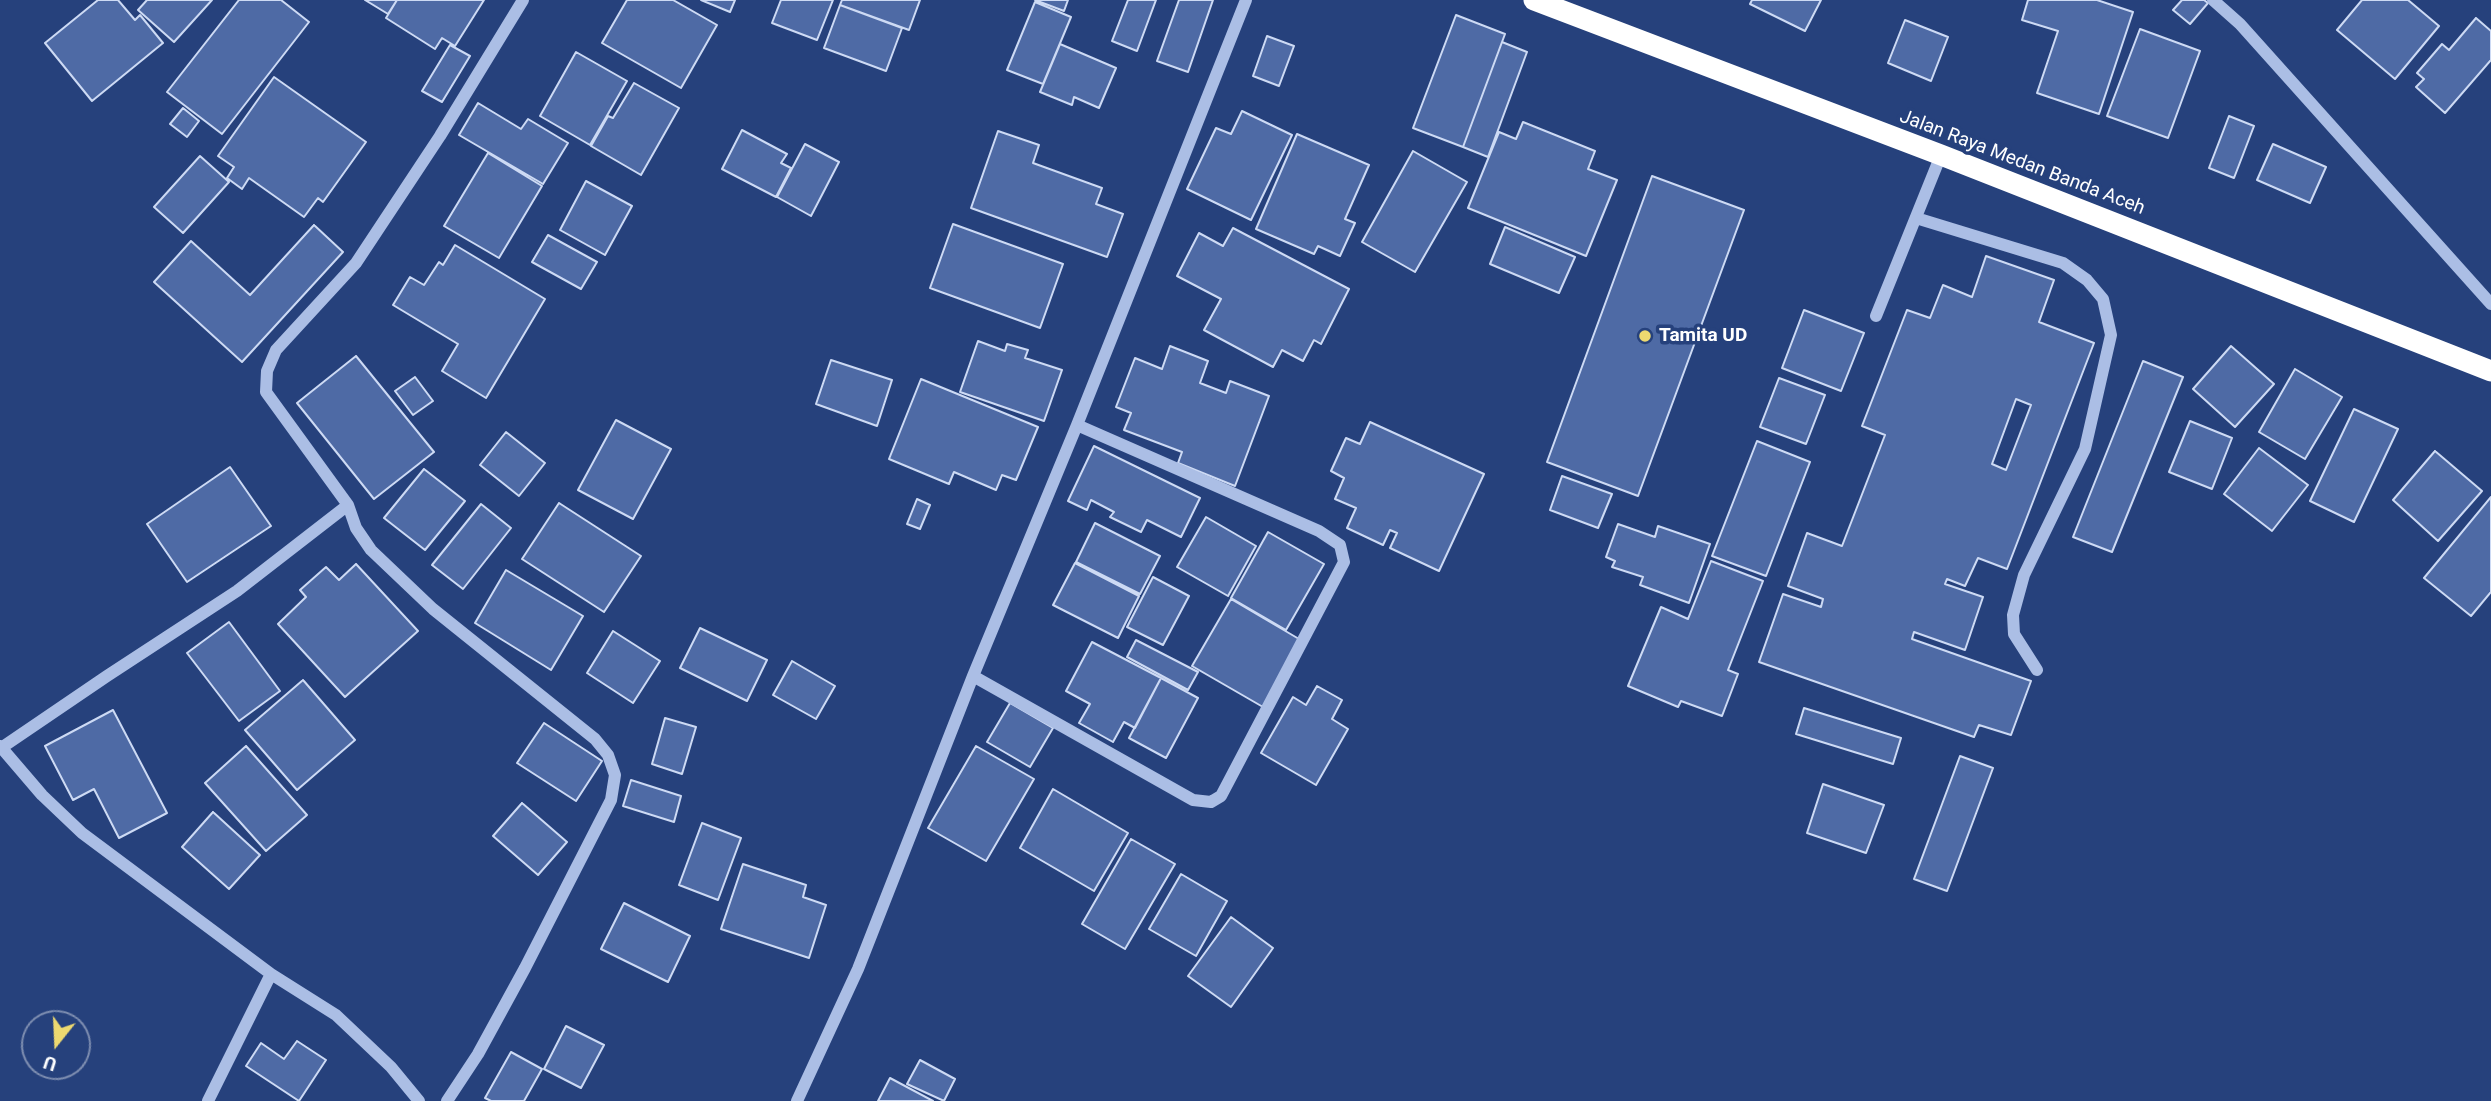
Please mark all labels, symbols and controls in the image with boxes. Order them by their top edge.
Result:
street label: Jalan Raya Medan Banda Aceh [1896,106,2148,220]
place label: Tamita UD [1659,325,1747,347]
marker: Tamita UD [1637,328,1653,344]
north arrow [21,1010,91,1080]
text: U [40,1051,59,1076]

